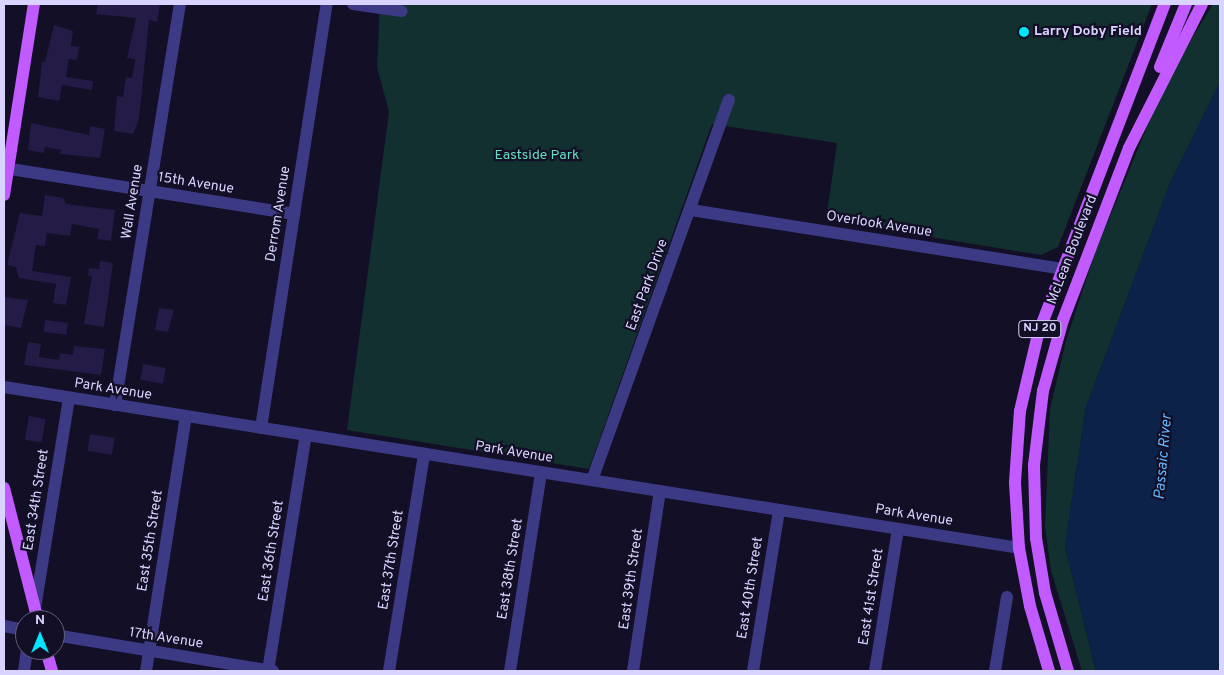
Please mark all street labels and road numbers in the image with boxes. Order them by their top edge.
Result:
street label: Wall Avenue [119,163,147,241]
street label: Derrom Avenue [263,165,295,263]
street label: 15th Avenue [157,170,235,198]
street label: McLean Boulevard [1044,193,1102,307]
street label: Overlook Avenue [825,208,933,242]
street label: East Park Drive [624,237,672,333]
road number: NJ 20 [1018,320,1062,338]
street label: Park Avenue [73,376,153,404]
street label: Park Avenue [474,439,554,467]
street label: East 34th Street [21,448,53,552]
street label: East 35th Street [135,489,167,593]
street label: East 36th Street [256,499,288,603]
street label: Park Avenue [874,502,954,530]
street label: East 37th Street [376,509,408,611]
street label: East 38th Street [495,517,527,621]
street label: East 39th Street [617,527,647,631]
street label: East 40th Street [735,536,767,640]
street label: East 41st Street [856,547,888,647]
street label: 17th Avenue [128,625,204,653]

